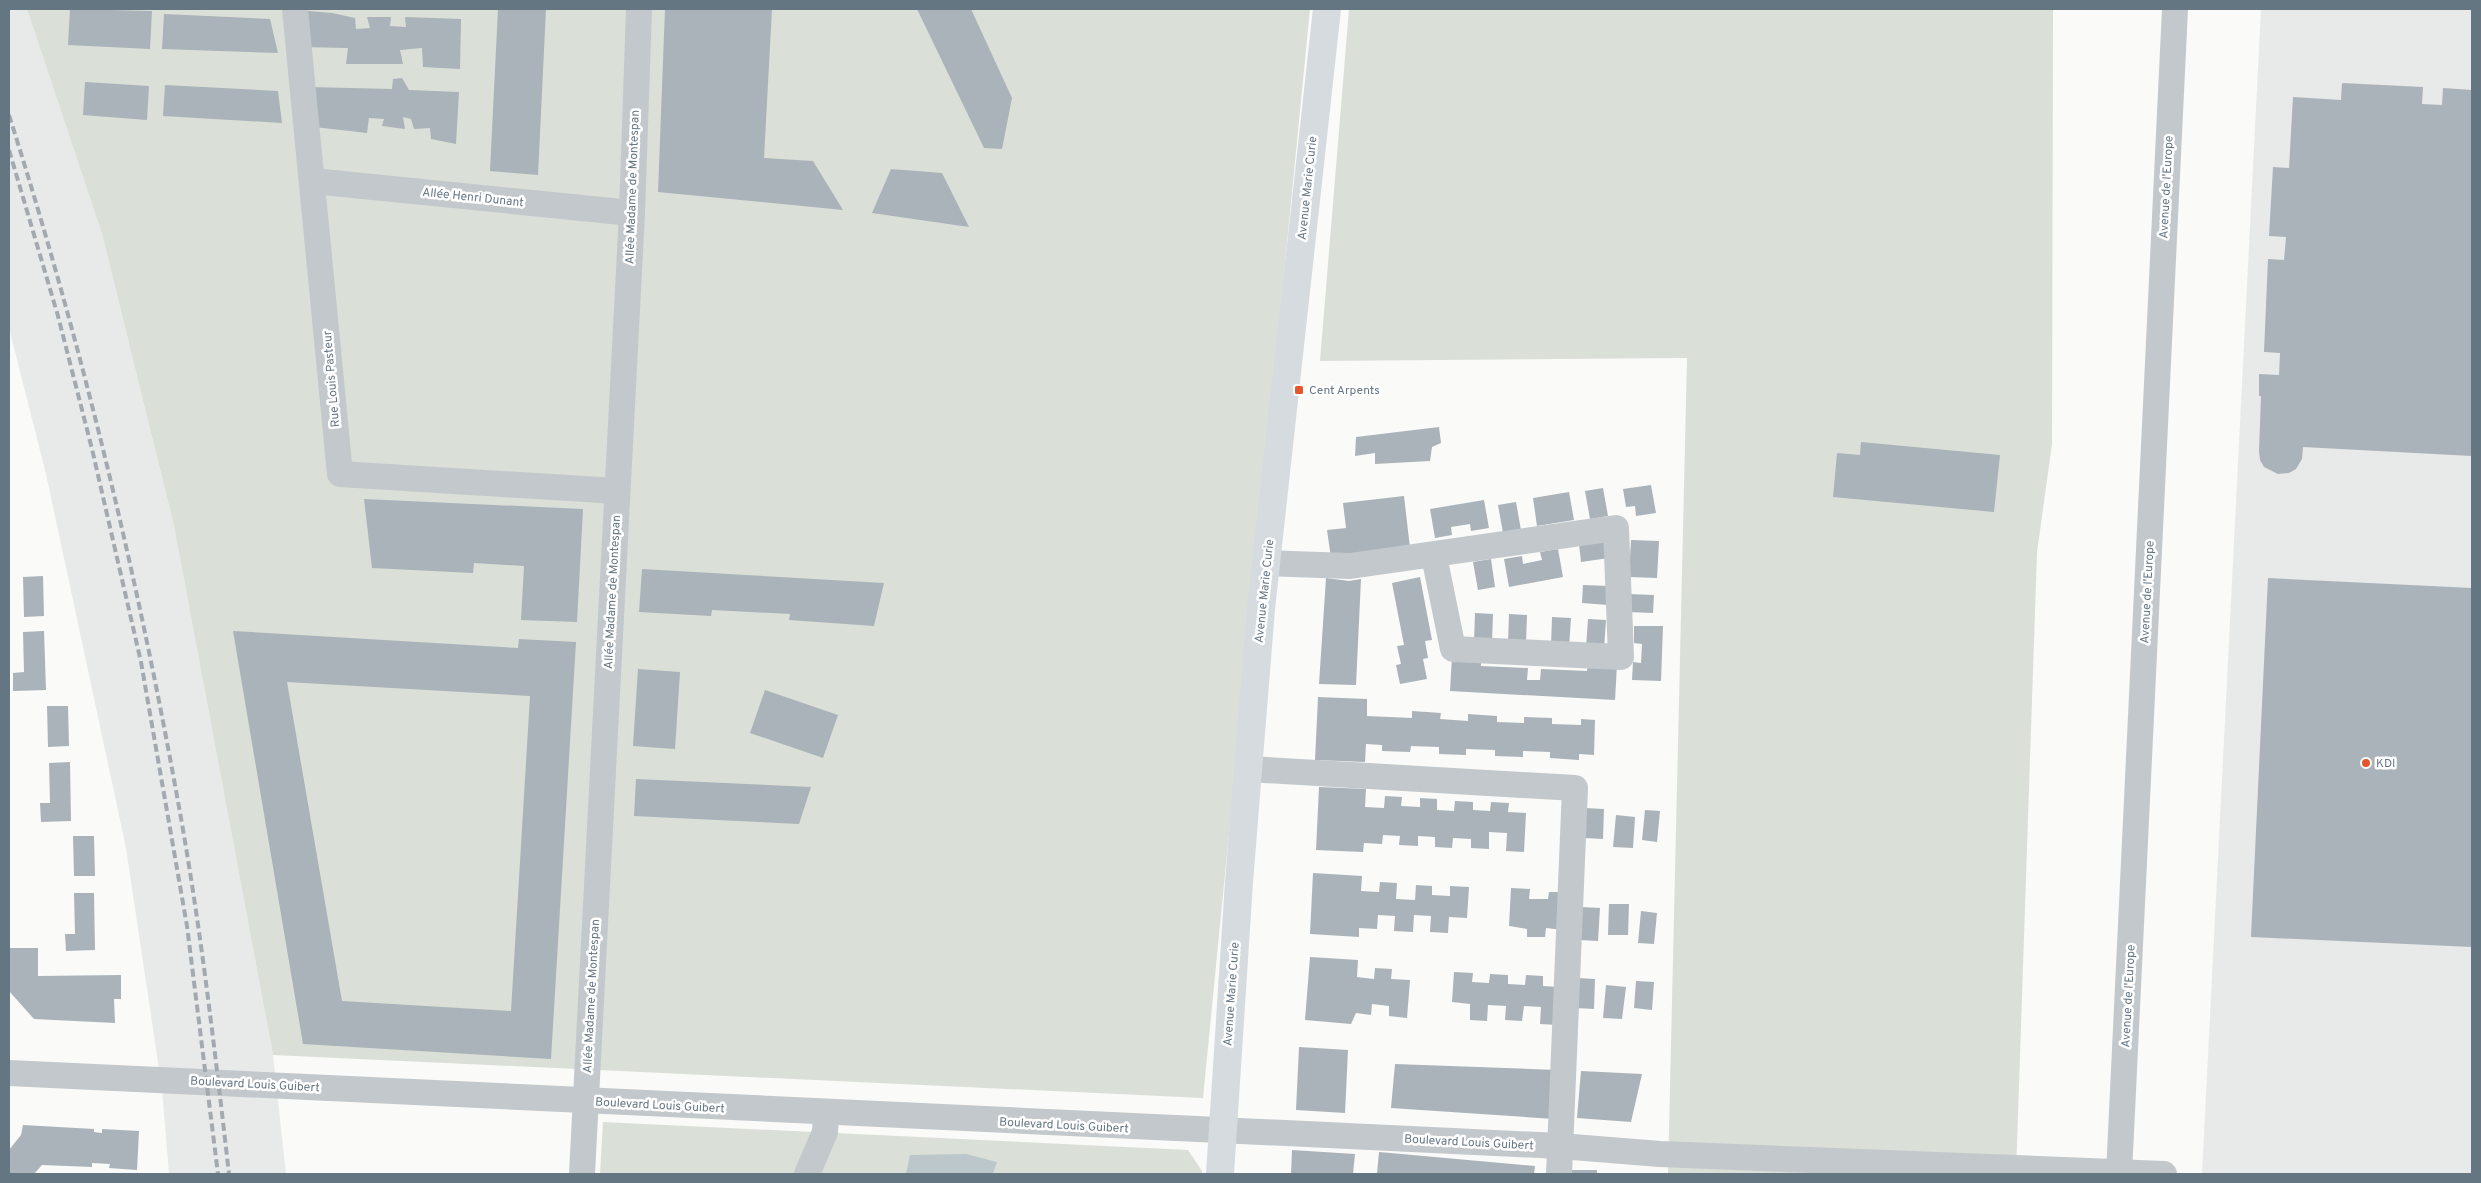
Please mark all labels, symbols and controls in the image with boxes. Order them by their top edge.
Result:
street label: Allée Madame de Montespan [622,110,644,264]
street label: Avenue Marie Curie [1295,135,1321,241]
street label: Avenue de l'Europe [2156,135,2178,239]
street label: Allée Henri Dunant [421,185,524,211]
street label: Rue Louis Pasteur [320,330,344,428]
place label: Cent Arpents [1309,383,1380,399]
marker: Cent Arpents [1293,384,1305,396]
street label: Allée Madame de Montespan [601,515,625,669]
street label: Avenue Marie Curie [1252,538,1278,644]
street label: Avenue de l'Europe [2137,540,2159,644]
place label: KDI [2376,756,2395,772]
marker: KDI [2360,757,2372,769]
street label: Allée Madame de Montespan [580,919,604,1073]
street label: Avenue Marie Curie [1220,941,1244,1047]
street label: Avenue de l'Europe [2118,944,2140,1048]
street label: Boulevard Louis Guibert [190,1074,320,1096]
street label: Boulevard Louis Guibert [595,1095,725,1117]
street label: Boulevard Louis Guibert [999,1115,1129,1137]
street label: Boulevard Louis Guibert [1404,1132,1534,1154]

